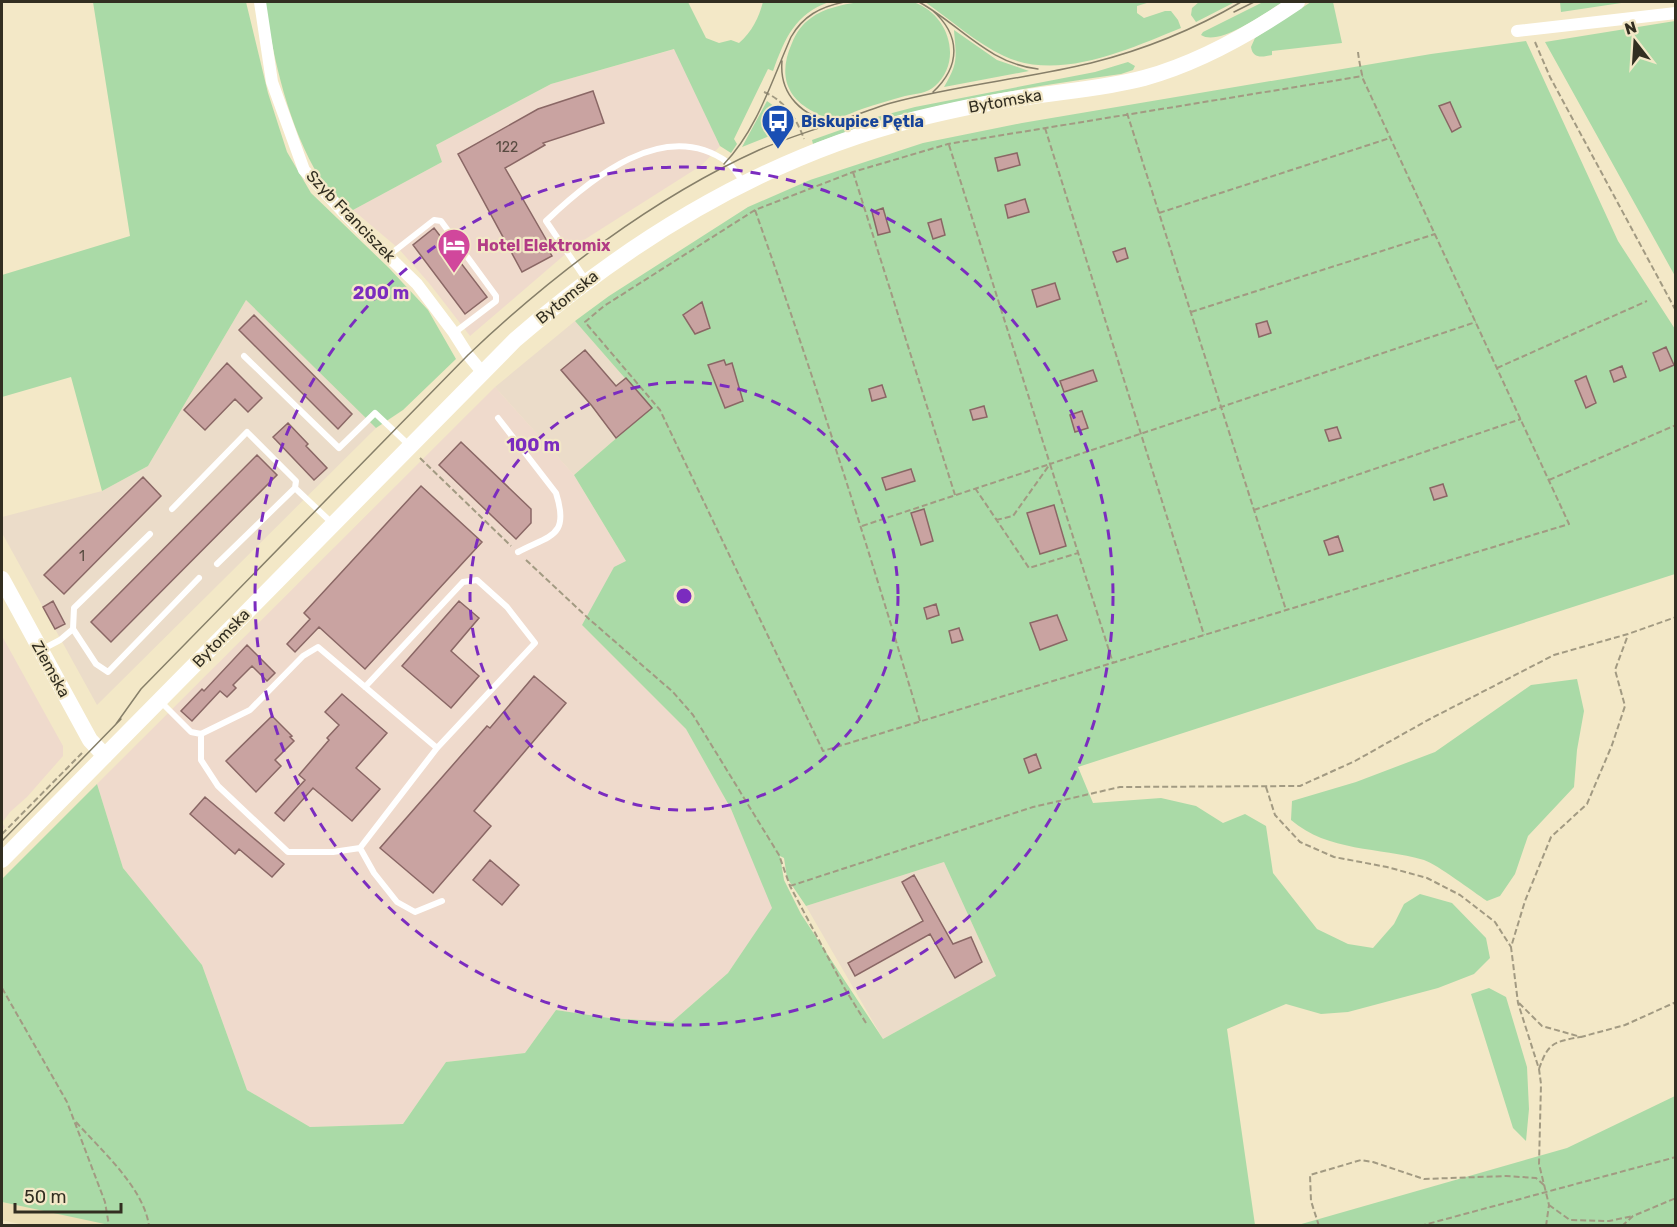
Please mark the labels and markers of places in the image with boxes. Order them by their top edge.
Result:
bus stop icon: Biskupice Pętla [760,103,796,150]
place label: Biskupice Pętla [801,112,924,131]
hotel icon: Hotel Elektromix [436,227,472,274]
place label: Hotel Elektromix [477,236,611,255]
centre of rings [674,586,694,606]

